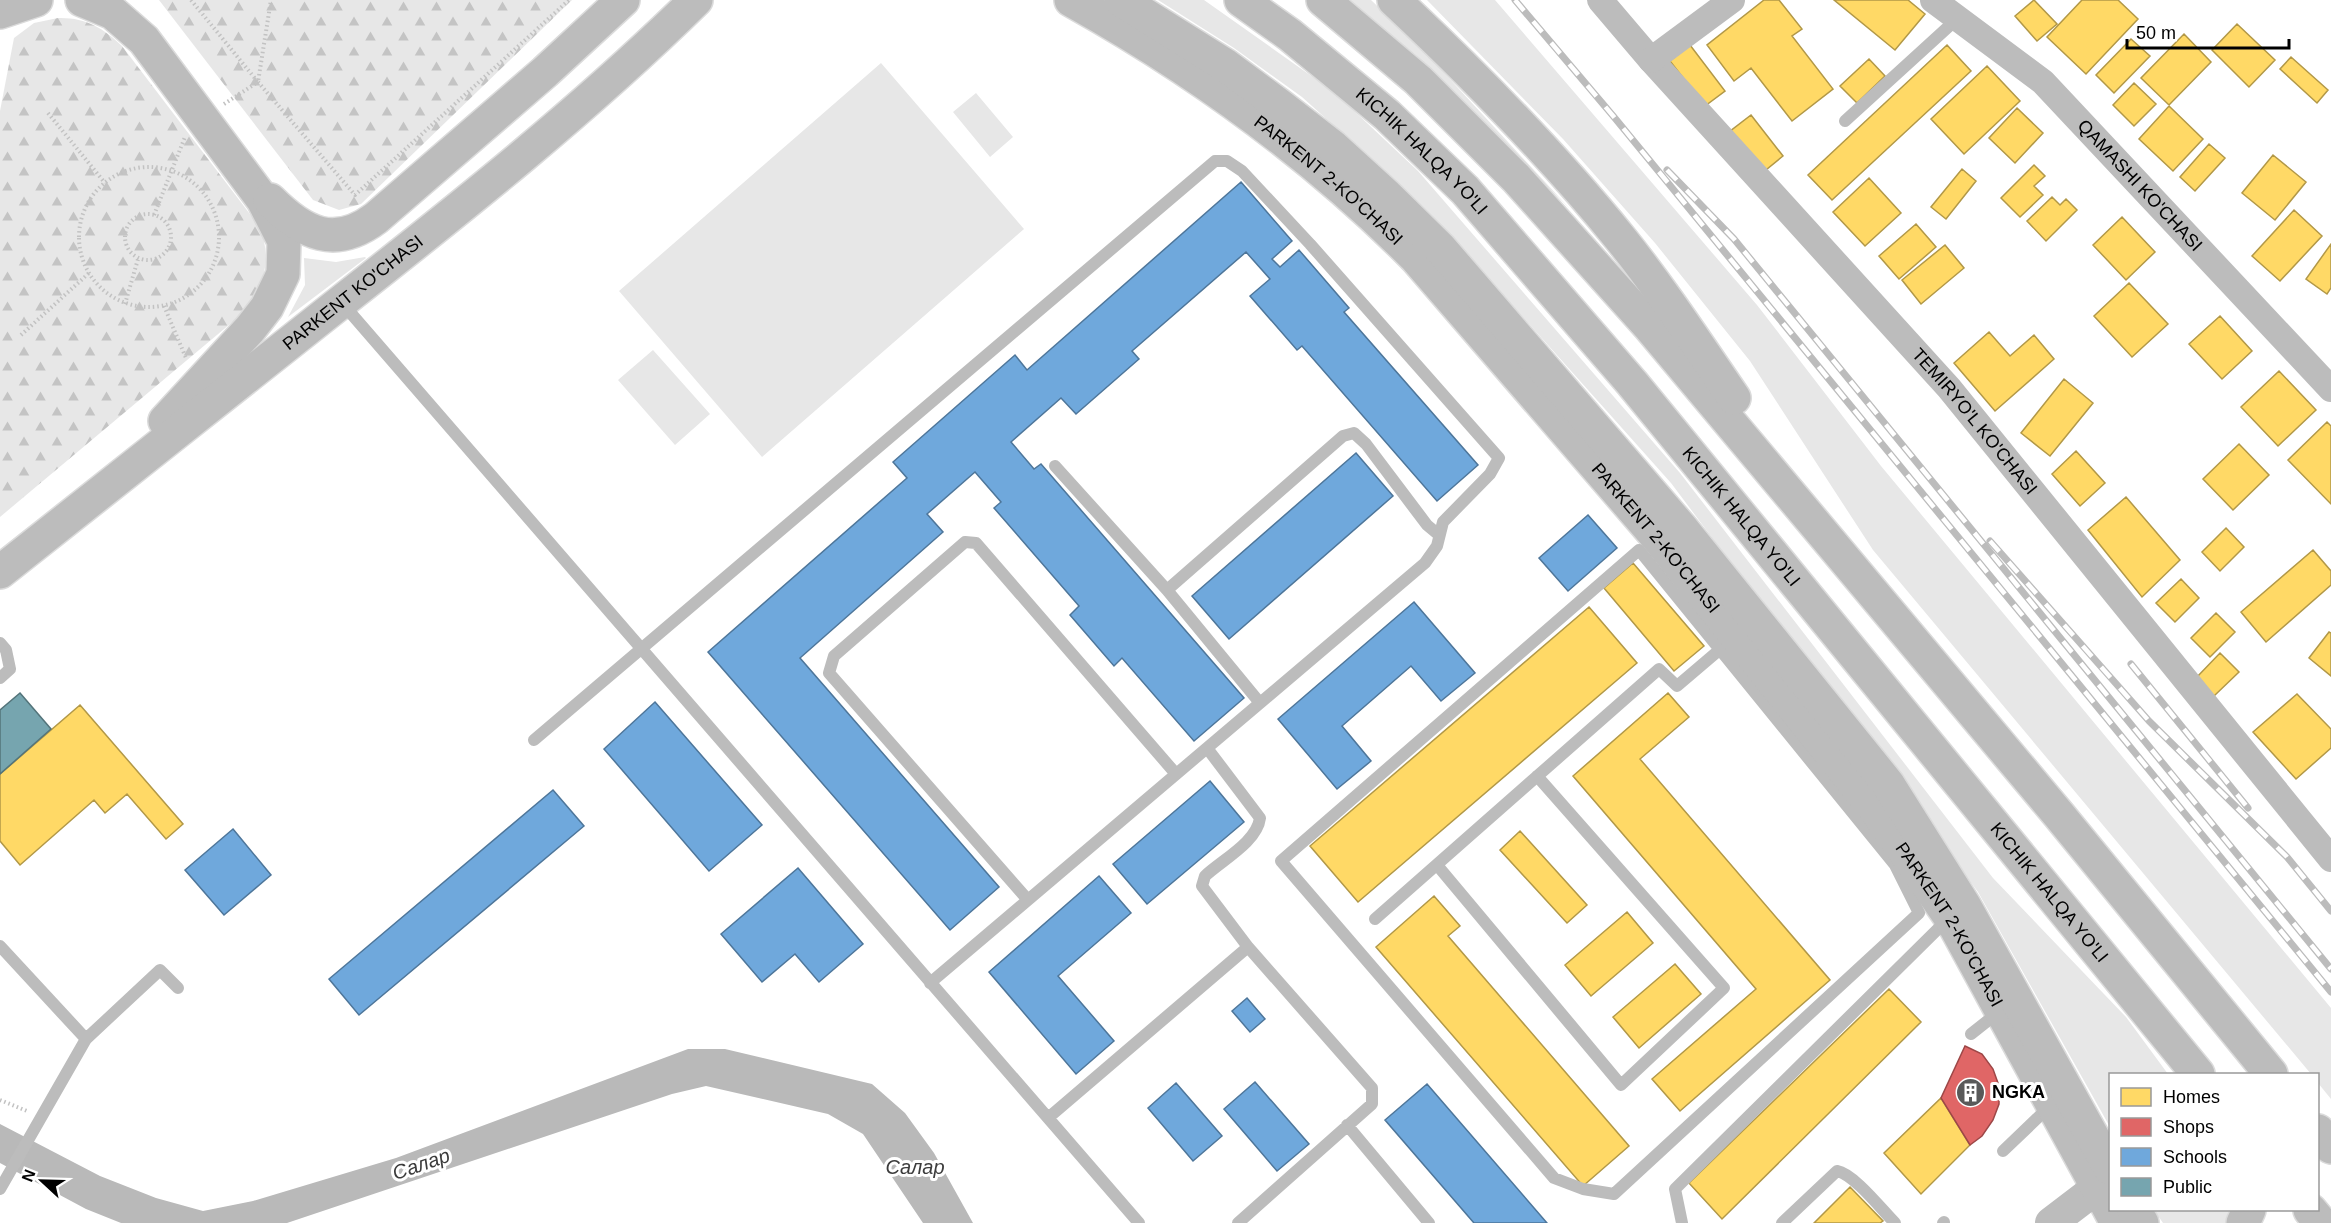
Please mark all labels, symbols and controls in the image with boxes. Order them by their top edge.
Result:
scale bar [2127,12,2289,50]
text: 50 m [2136,23,2176,43]
street label: KICHIK HALQA YO'LI [1352,84,1492,218]
street label: PARKENT 2-KO'CHASI [1250,111,1407,249]
street label: QAMASHI KO'CHASI [2074,116,2206,255]
street label: PARKENT KO'CHASI [279,231,427,354]
street label: TEMIRYO'L KO'CHASI [1908,344,2041,498]
street label: KICHIK HALQA YO'LI [1678,443,1804,590]
street label: PARKENT 2-KO'CHASI [1588,459,1724,617]
street label: KICHIK HALQA YO'LI [1986,819,2112,966]
street label: PARKENT 2-KO'CHASI [1891,839,2007,1010]
legend [2109,1073,2319,1211]
building icon: NGKA [1955,1076,1987,1108]
place label: NGKA [1992,1082,2045,1102]
text: Homes [2163,1087,2220,1107]
text: Shops [2163,1117,2214,1137]
water label: Салар [389,1144,453,1184]
text: Schools [2163,1147,2227,1167]
north arrow [12,1151,72,1211]
water label: Салар [885,1156,945,1178]
text: N [19,1167,39,1184]
text: Public [2163,1177,2212,1197]

